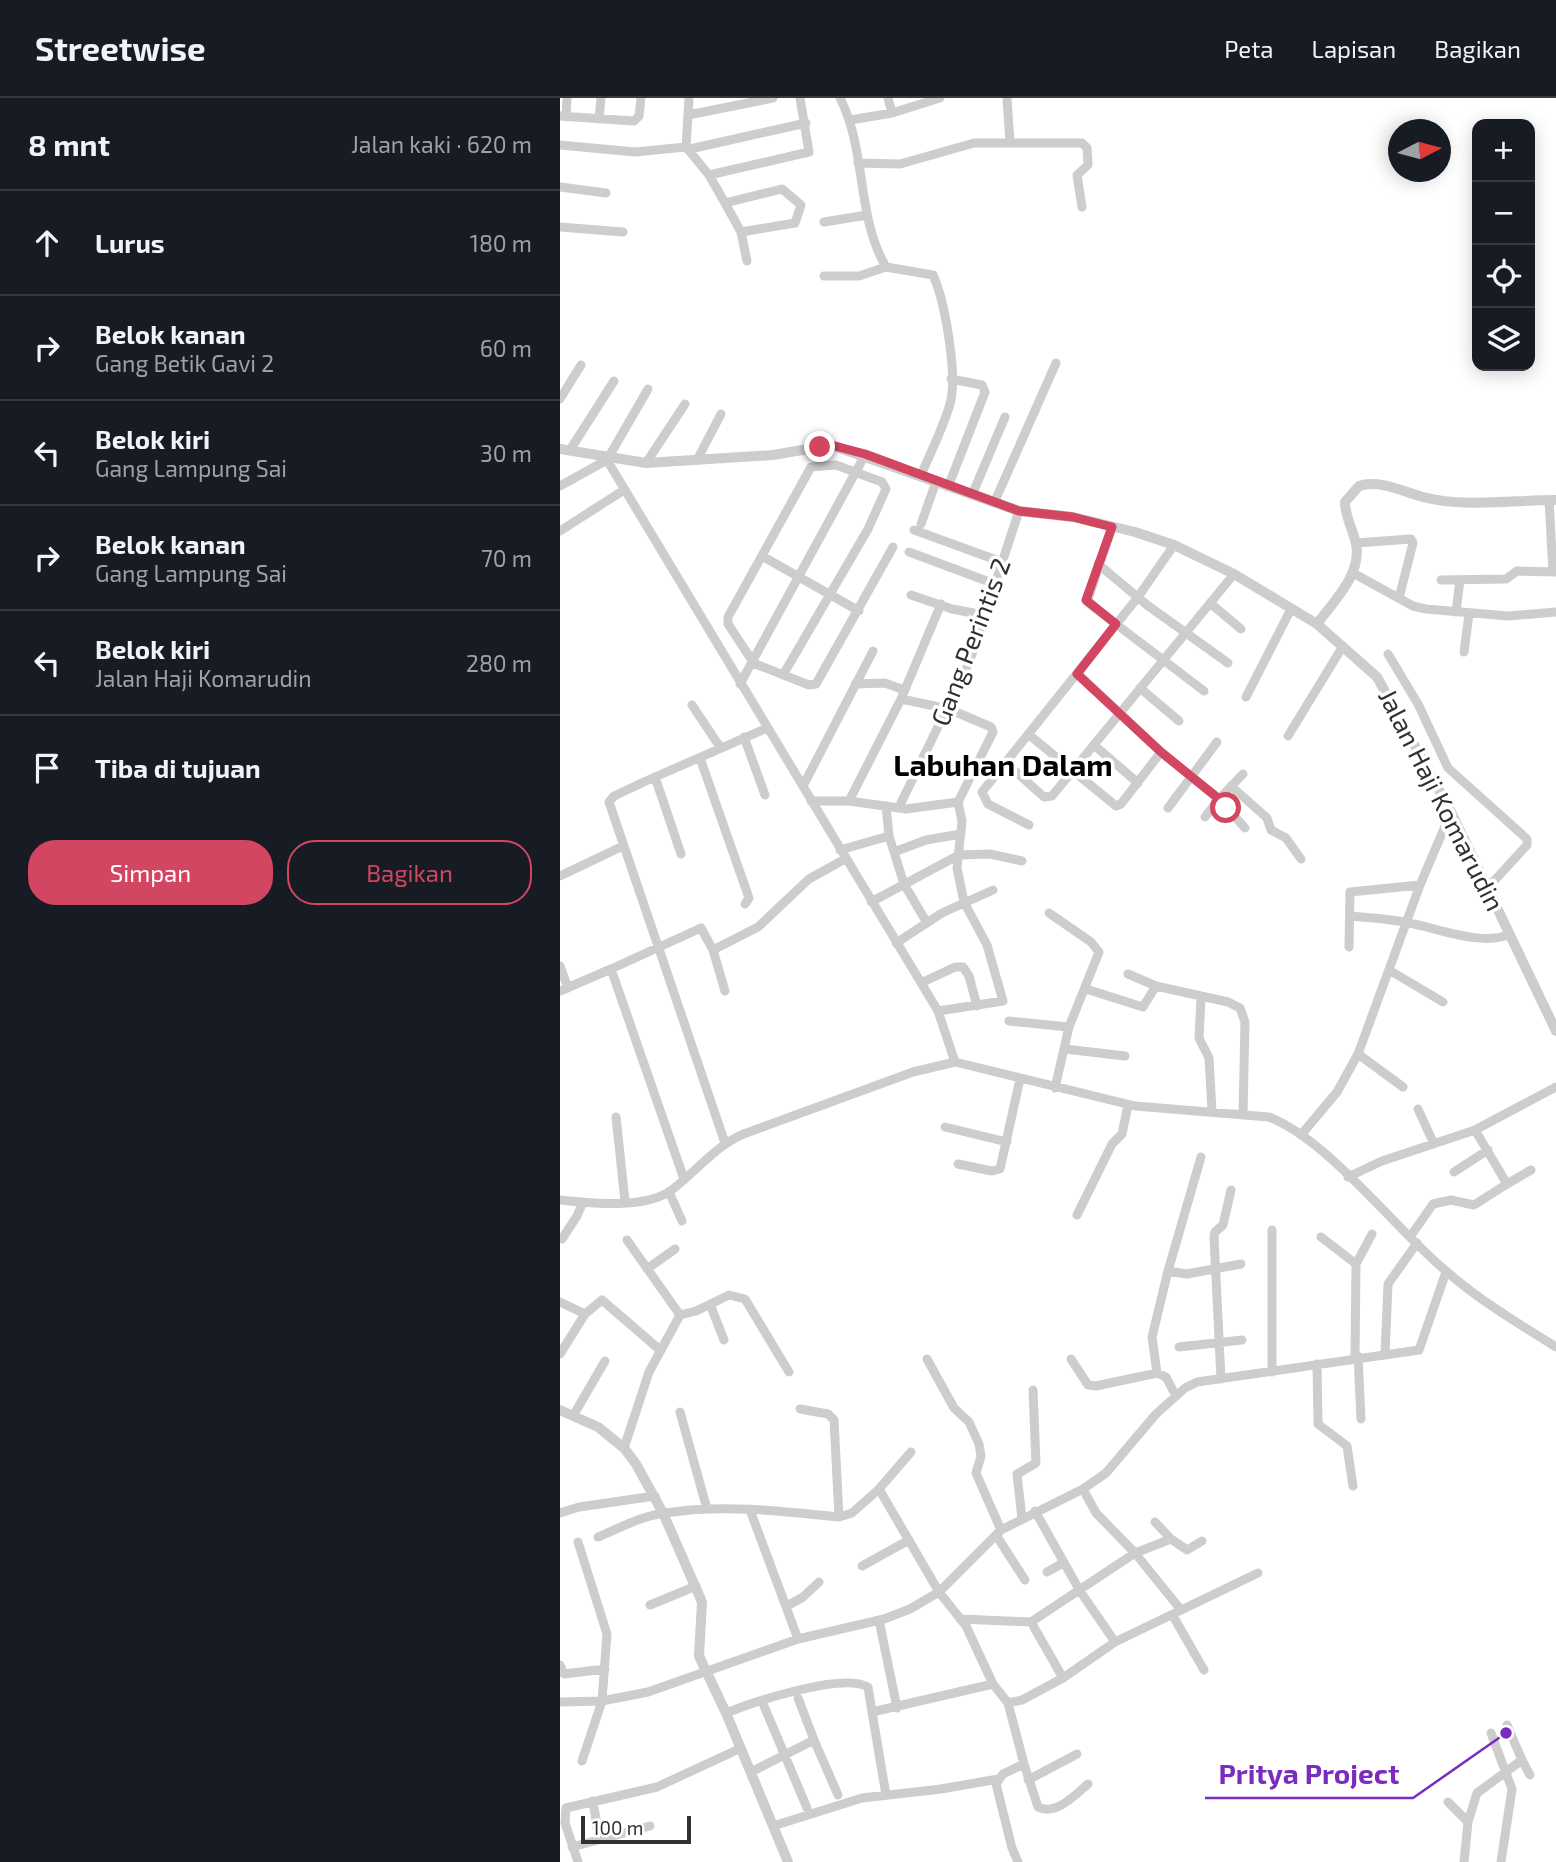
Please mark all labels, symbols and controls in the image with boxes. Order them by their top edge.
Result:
text: Streetwise [35,28,206,68]
text: Peta [1224,34,1274,63]
text: Lapisan [1312,34,1396,63]
text: Bagikan [1434,34,1521,63]
north arrow [1388,119,1451,182]
map controls [1472,119,1535,371]
button: + [1472,119,1535,182]
text: 8 mnt [28,126,110,162]
text: Jalan kaki · 620 m [351,130,532,158]
button: − [1472,182,1535,245]
icon: ahead [28,224,66,262]
text: Lurus [95,227,165,258]
text: 180 m [470,229,532,257]
button: locate [1472,245,1535,308]
button: layers [1472,308,1535,371]
text: Belok kanan [95,318,246,349]
icon: right [28,329,66,367]
text: 60 m [480,334,532,362]
text: Gang Betik Gavi 2 [95,349,274,377]
text: Belok kiri [95,423,210,454]
route end [804,431,835,462]
icon: left [28,434,66,472]
text: 30 m [480,439,532,467]
text: Gang Lampung Sai [95,454,287,482]
text: Belok kanan [95,528,246,559]
icon: right [28,539,66,577]
text: 70 m [481,544,532,572]
street label: Gang Perintis 2 [923,553,1016,730]
text: Gang Lampung Sai [95,559,287,587]
text: Belok kiri [95,633,210,664]
icon: left [28,644,66,682]
text: 280 m [466,649,532,677]
text: Jalan Haji Komarudin [95,664,312,692]
street label: Jalan Haji Komarudin [1373,683,1512,915]
district label: Labuhan Dalam [893,746,1113,782]
icon: arrive [28,749,66,787]
text: Tiba di tujuan [95,752,261,783]
route start [1210,792,1241,823]
button: Simpan [28,840,273,905]
button: Bagikan [287,840,532,905]
callout: Pritya Project [1205,1749,1413,1798]
text: Pritya Project [1219,1756,1399,1790]
scale bar [581,1813,691,1845]
text: 100 m [592,1816,643,1839]

